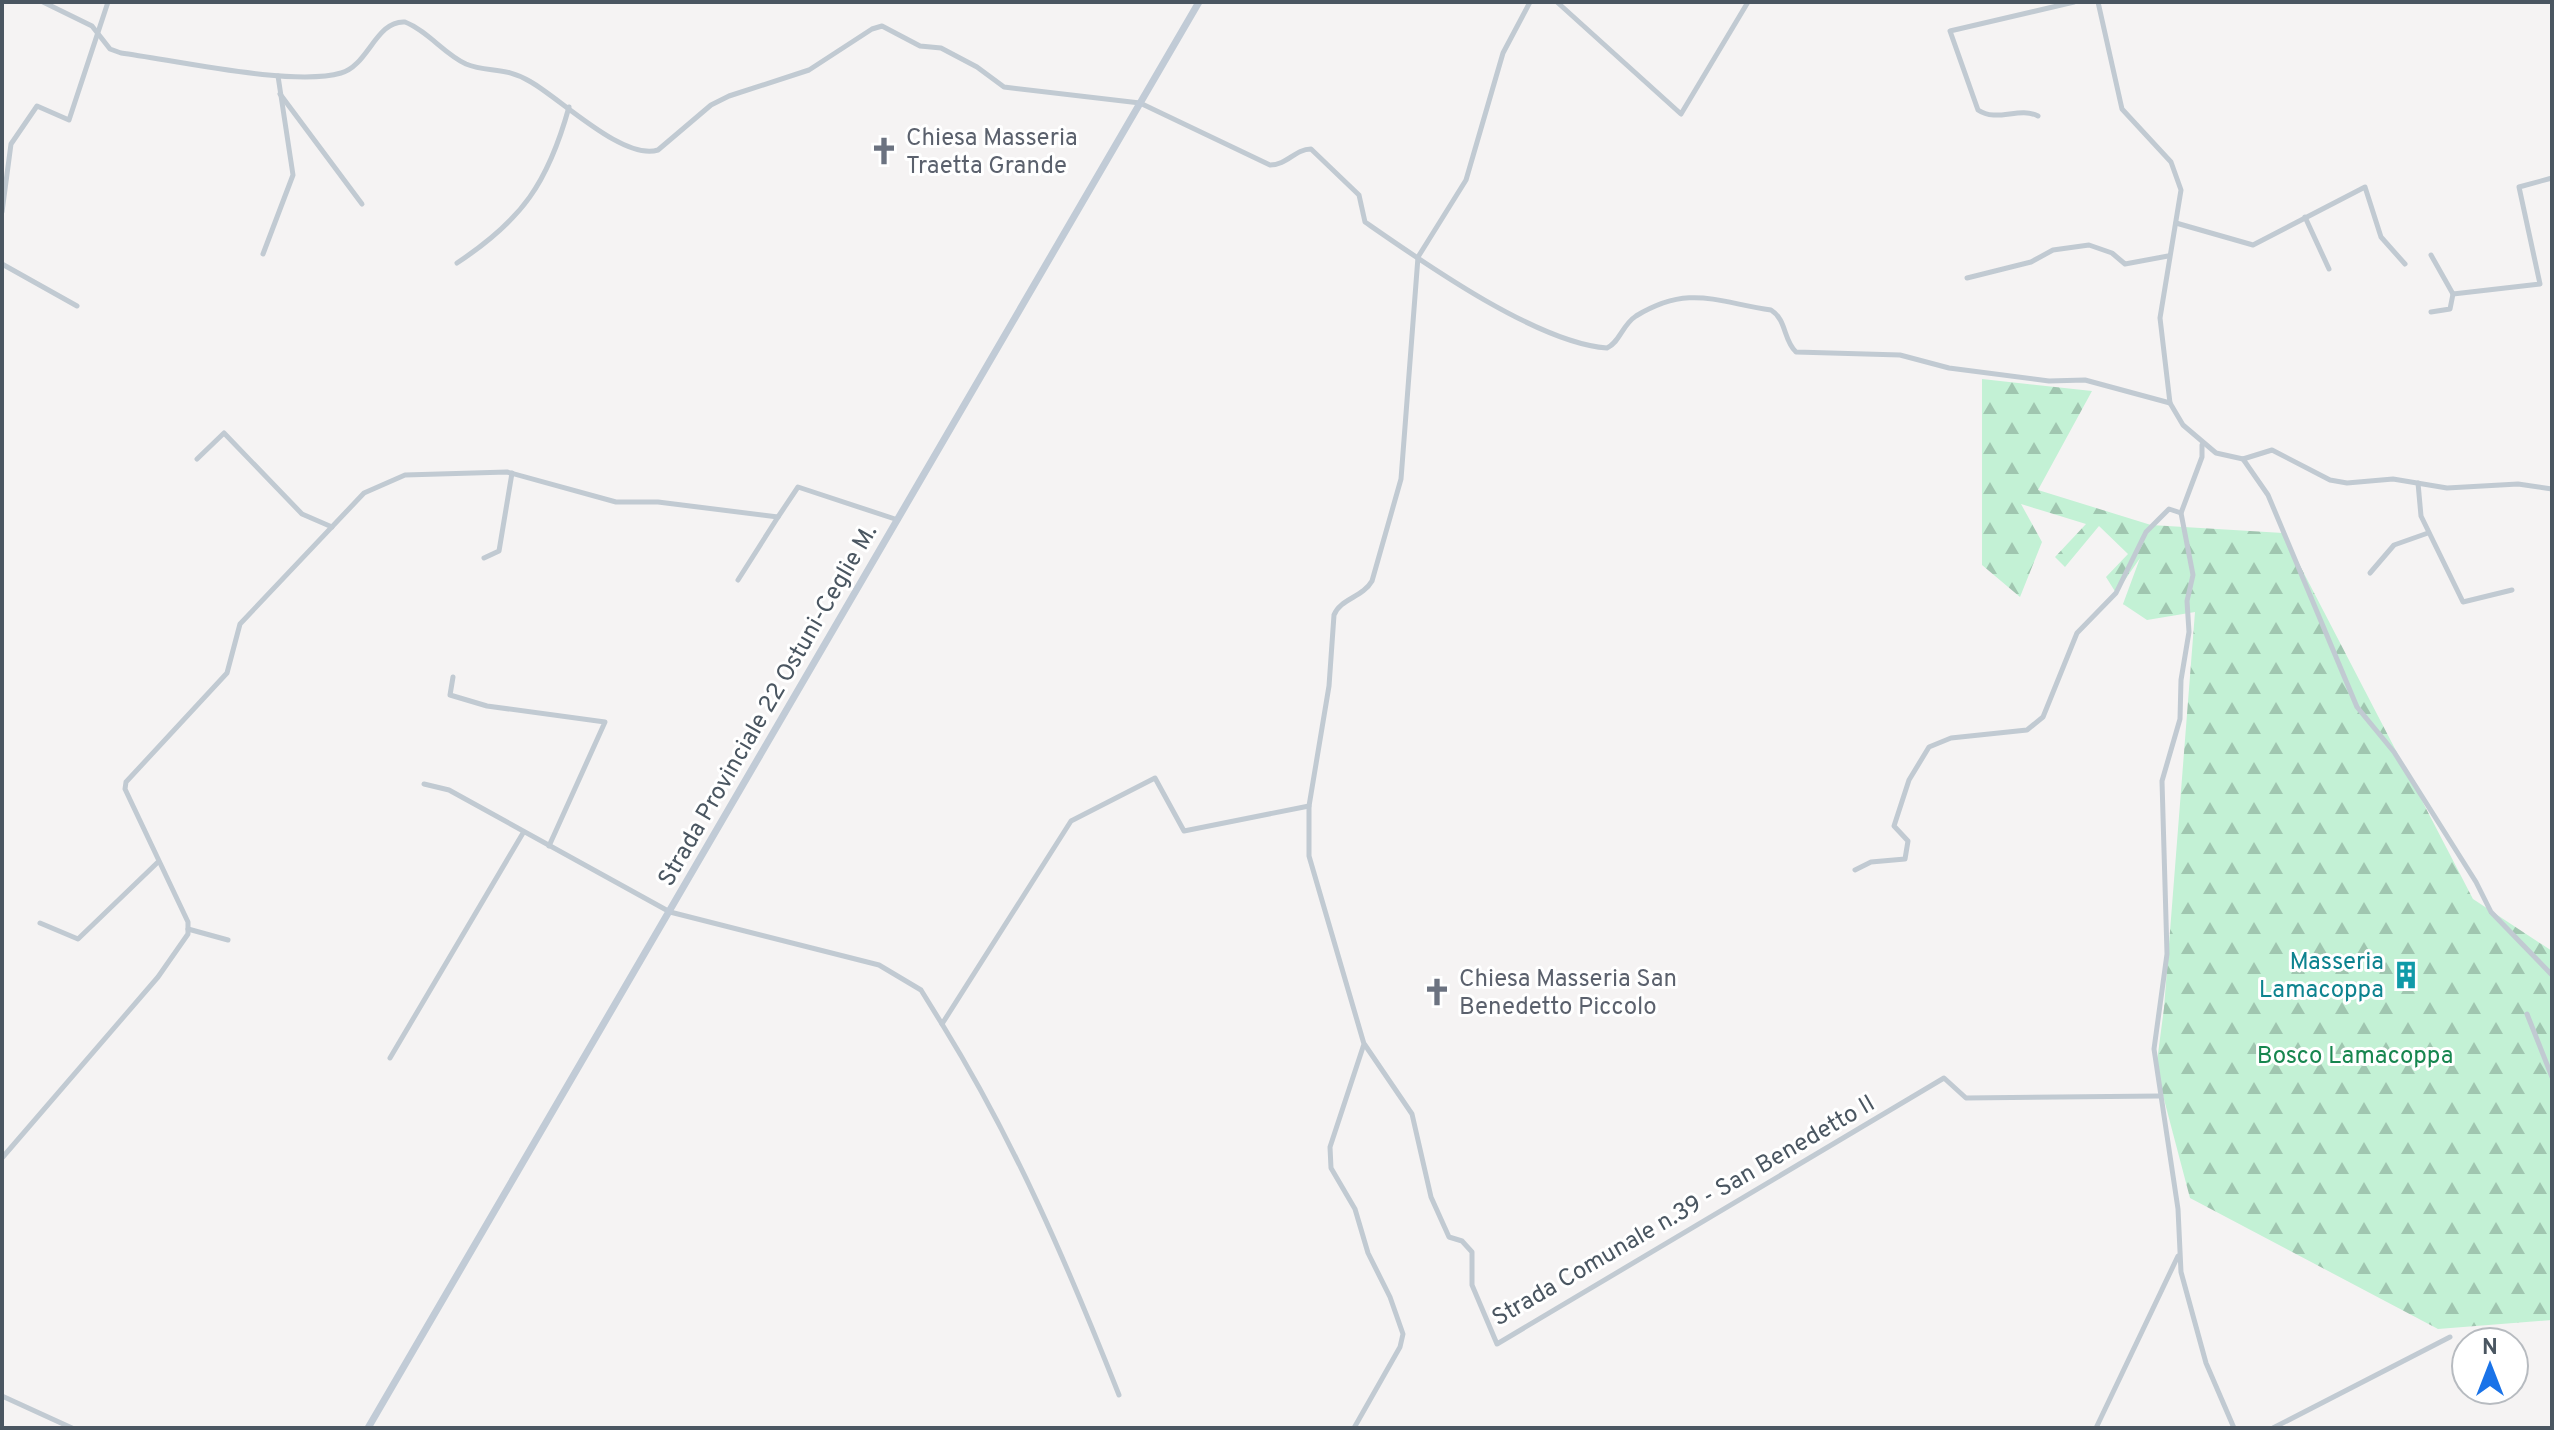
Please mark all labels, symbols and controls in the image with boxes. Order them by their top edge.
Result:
place label: Chiesa Masseria Traetta Grande [906,124,1078,182]
church icon: Chiesa Masseria Traetta Grande [869,136,899,166]
street label: Strada Provinciale 22 Ostuni-Ceglie M. [652,520,885,892]
place label: Masseria Lamacoppa [2259,948,2384,1006]
building icon: Masseria Lamacoppa [2391,960,2421,990]
place label: Chiesa Masseria San Benedetto Piccolo [1459,965,1677,1023]
church icon: Chiesa Masseria San Benedetto Piccolo [1422,977,1452,1007]
park label: Bosco Lamacoppa [2257,1042,2453,1072]
street label: Strada Comunale n.39 - San Benedetto II [1487,1089,1881,1334]
north arrow [2450,1326,2530,1406]
text: N [2482,1335,2498,1362]

